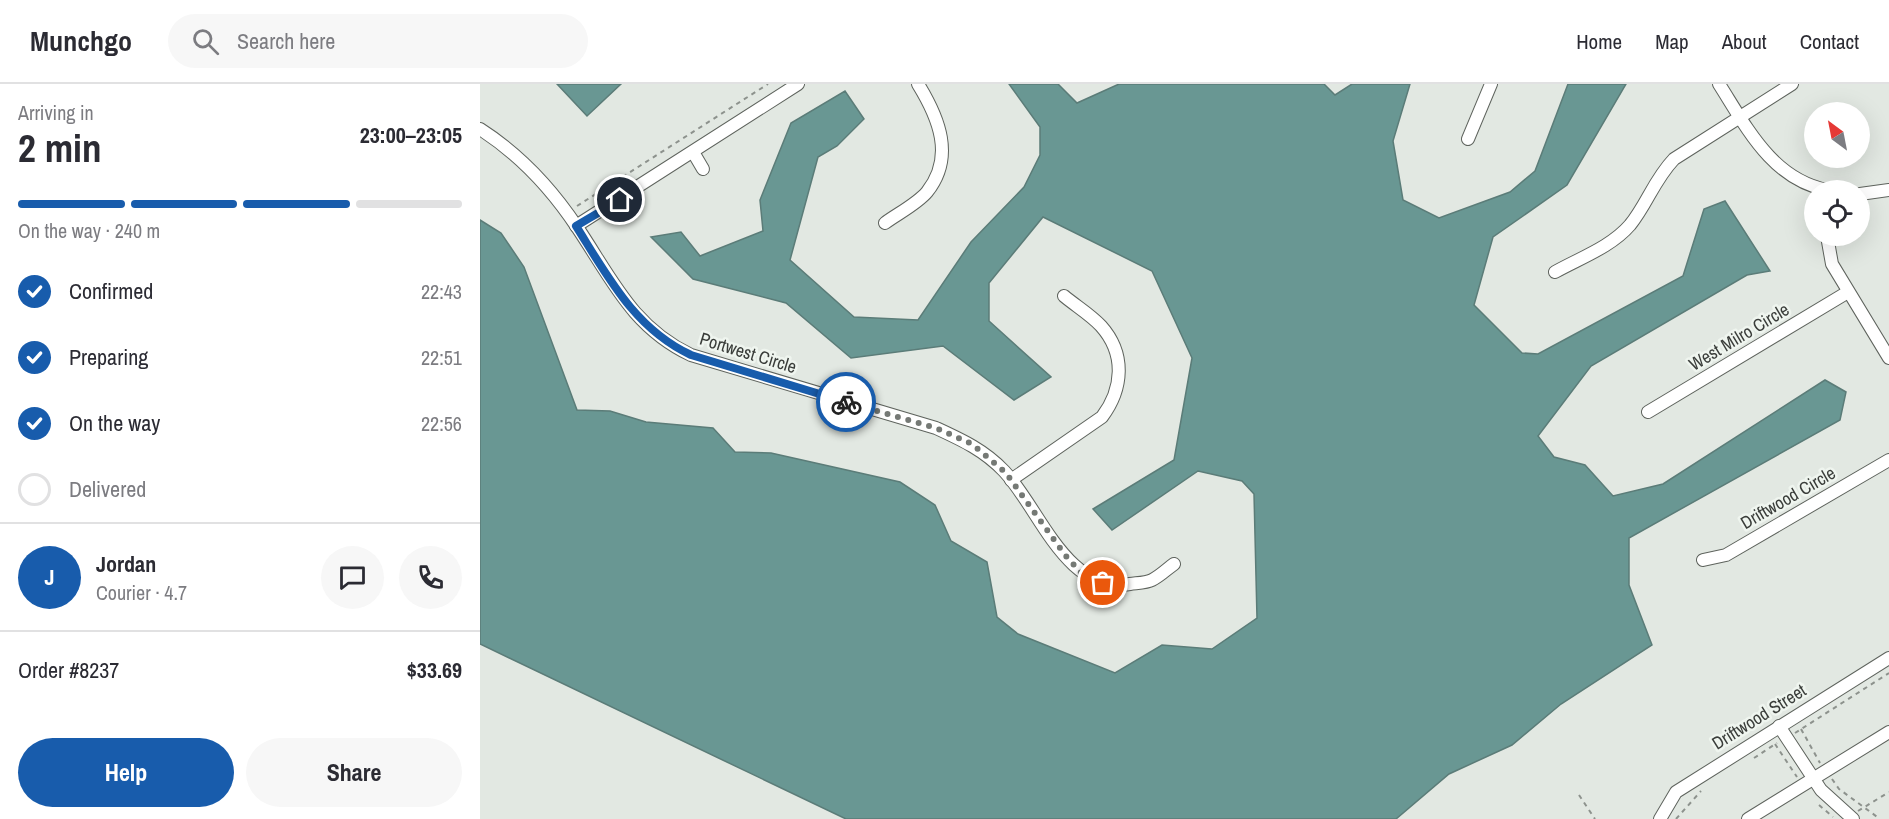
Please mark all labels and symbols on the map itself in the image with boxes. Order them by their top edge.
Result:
north arrow [1804,102,1870,168]
pin [594,174,645,225]
street label: West Milro Circle [1684,297,1794,376]
street label: Portwest Circle [697,326,800,379]
courier [816,372,876,432]
street label: Driftwood Circle [1736,460,1840,535]
pin [1077,557,1128,608]
street label: Driftwood Street [1707,678,1811,755]

